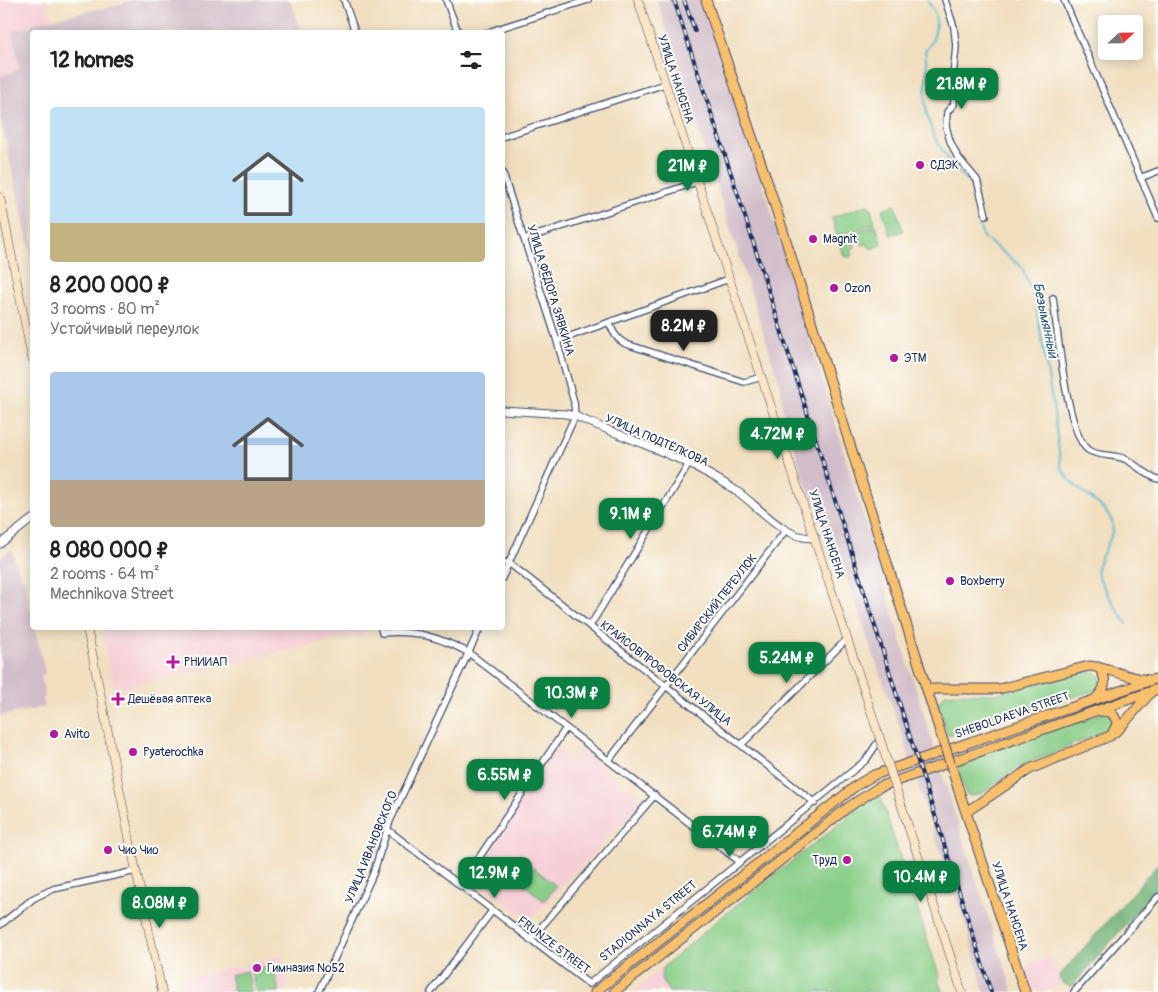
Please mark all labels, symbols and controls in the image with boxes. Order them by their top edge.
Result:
north arrow [1098,15,1142,60]
map controls [1098,15,1143,60]
street label: УЛИЦА НАНСЕНА [654,33,697,126]
icon: filters [457,46,485,74]
text: 12 homes [50,47,133,74]
pin: 21.8M ₽ [916,68,1008,110]
text: 21.8M ₽ [936,74,988,94]
icon: home [223,139,313,229]
pin: 21M ₽ [653,150,723,192]
text: 21M ₽ [668,156,708,176]
place label: СДЭК [930,158,959,173]
marker: СДЭК [914,159,926,171]
street label: УЛИЦА ФЁДОРА ЗЯВКИНА [523,222,579,358]
place label: Magnit [823,232,857,247]
marker: Magnit [807,233,819,245]
text: 8 200 000 ₽ [50,272,170,299]
place label: Ozon [844,281,871,296]
water label: Безымянный [1029,281,1062,361]
marker: Ozon [828,282,840,294]
text: 3 rooms · 80 m² [50,299,160,319]
pin: 8.2M ₽ [643,310,725,352]
text: 8.2M ₽ [661,316,707,336]
text: Устойчивый переулок [50,319,200,339]
place label: ЭТМ [904,351,927,366]
marker: ЭТМ [888,352,900,364]
icon: home [223,404,313,494]
street label: УЛИЦА ПОДТЁЛКОВА [603,410,711,470]
pin: 4.72M ₽ [732,418,824,460]
text: 4.72M ₽ [751,424,805,444]
street label: УЛИЦА НАНСЕНА [805,488,848,581]
pin: 9.1M ₽ [590,498,672,540]
text: 9.1M ₽ [610,504,652,524]
text: 8 080 000 ₽ [50,537,169,564]
street label: СИБИРСКИЙ ПЕРЕУЛОК [674,551,761,656]
text: 2 rooms · 64 m² [50,564,160,584]
place label: Boxberry [960,574,1005,589]
marker: Boxberry [944,575,956,587]
text: Mechnikova Street [50,584,174,604]
street label: КРАЙСОВПРОФОВСКАЯ УЛИЦА [597,617,734,729]
pin: 5.24M ₽ [741,642,833,684]
text: 5.24M ₽ [760,648,815,668]
marker: РНИИАП [166,655,180,669]
place label: РНИИАП [184,655,227,670]
pin: 10.3M ₽ [526,676,618,719]
text: 10.3M ₽ [545,683,599,703]
street label: SHEBOLDAEVA STREET [953,689,1072,742]
place label: Дешёвая аптека [127,692,212,707]
marker: Дешёвая аптека [112,693,124,705]
place label: Avito [64,727,90,742]
marker: Avito [48,728,60,740]
place label: Pyaterochka [143,745,204,760]
marker: Pyaterochka [127,746,139,758]
pin: 6.55M ₽ [459,758,551,801]
text: 6.55M ₽ [478,765,532,785]
street label: УЛИЦА ИВАНОВСКОГО [342,789,401,905]
pin: 6.74M ₽ [684,816,776,858]
text: 6.74M ₽ [702,822,758,842]
place label: Чио Чио [118,843,159,858]
marker: Чио Чио [102,844,114,856]
place label: Труд [812,853,838,868]
marker: Труд [841,854,853,866]
pin: 12.9M ₽ [449,856,541,899]
pin: 10.4M ₽ [875,860,967,903]
street label: УЛИЦА НАНСЕНА [988,860,1031,953]
text: 12.9M ₽ [469,863,521,883]
text: 10.4M ₽ [894,867,948,887]
street label: STADIONNAYA STREET [597,877,700,965]
pin: 8.08M ₽ [114,886,206,929]
text: 8.08M ₽ [132,893,188,913]
street label: FRUNZE STREET [514,913,593,978]
place label: Гимназия №52 [267,961,345,976]
marker: Гимназия №52 [251,962,263,974]

